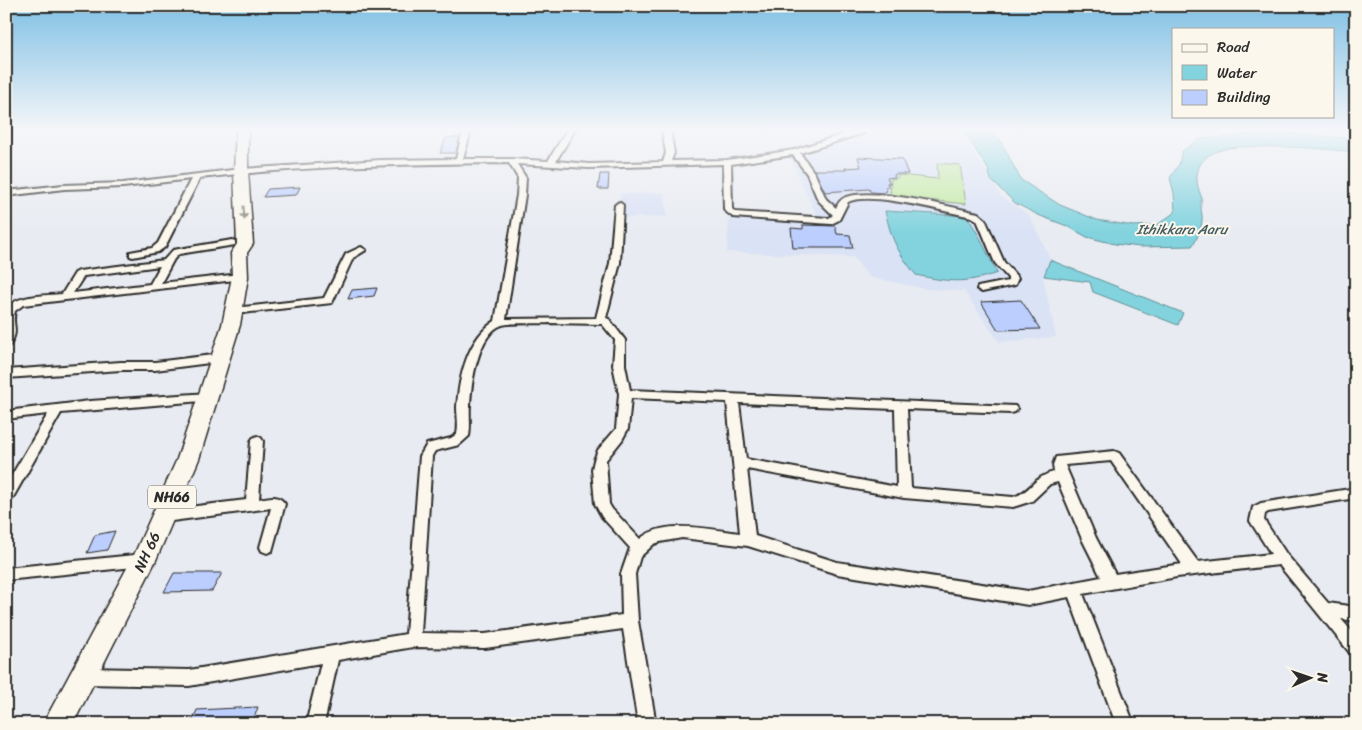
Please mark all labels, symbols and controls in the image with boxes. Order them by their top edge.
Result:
legend [1172,28,1334,118]
text: Road [1217,34,1250,60]
text: Water [1217,60,1257,86]
text: Building [1217,84,1271,110]
one-way arrow [240,206,248,222]
water label: Ithikkara Aaru [1136,217,1230,242]
road number: NH66 [148,486,196,508]
street label: NH 66 [126,527,168,577]
north arrow [1284,652,1334,702]
text: N [1310,671,1335,683]

